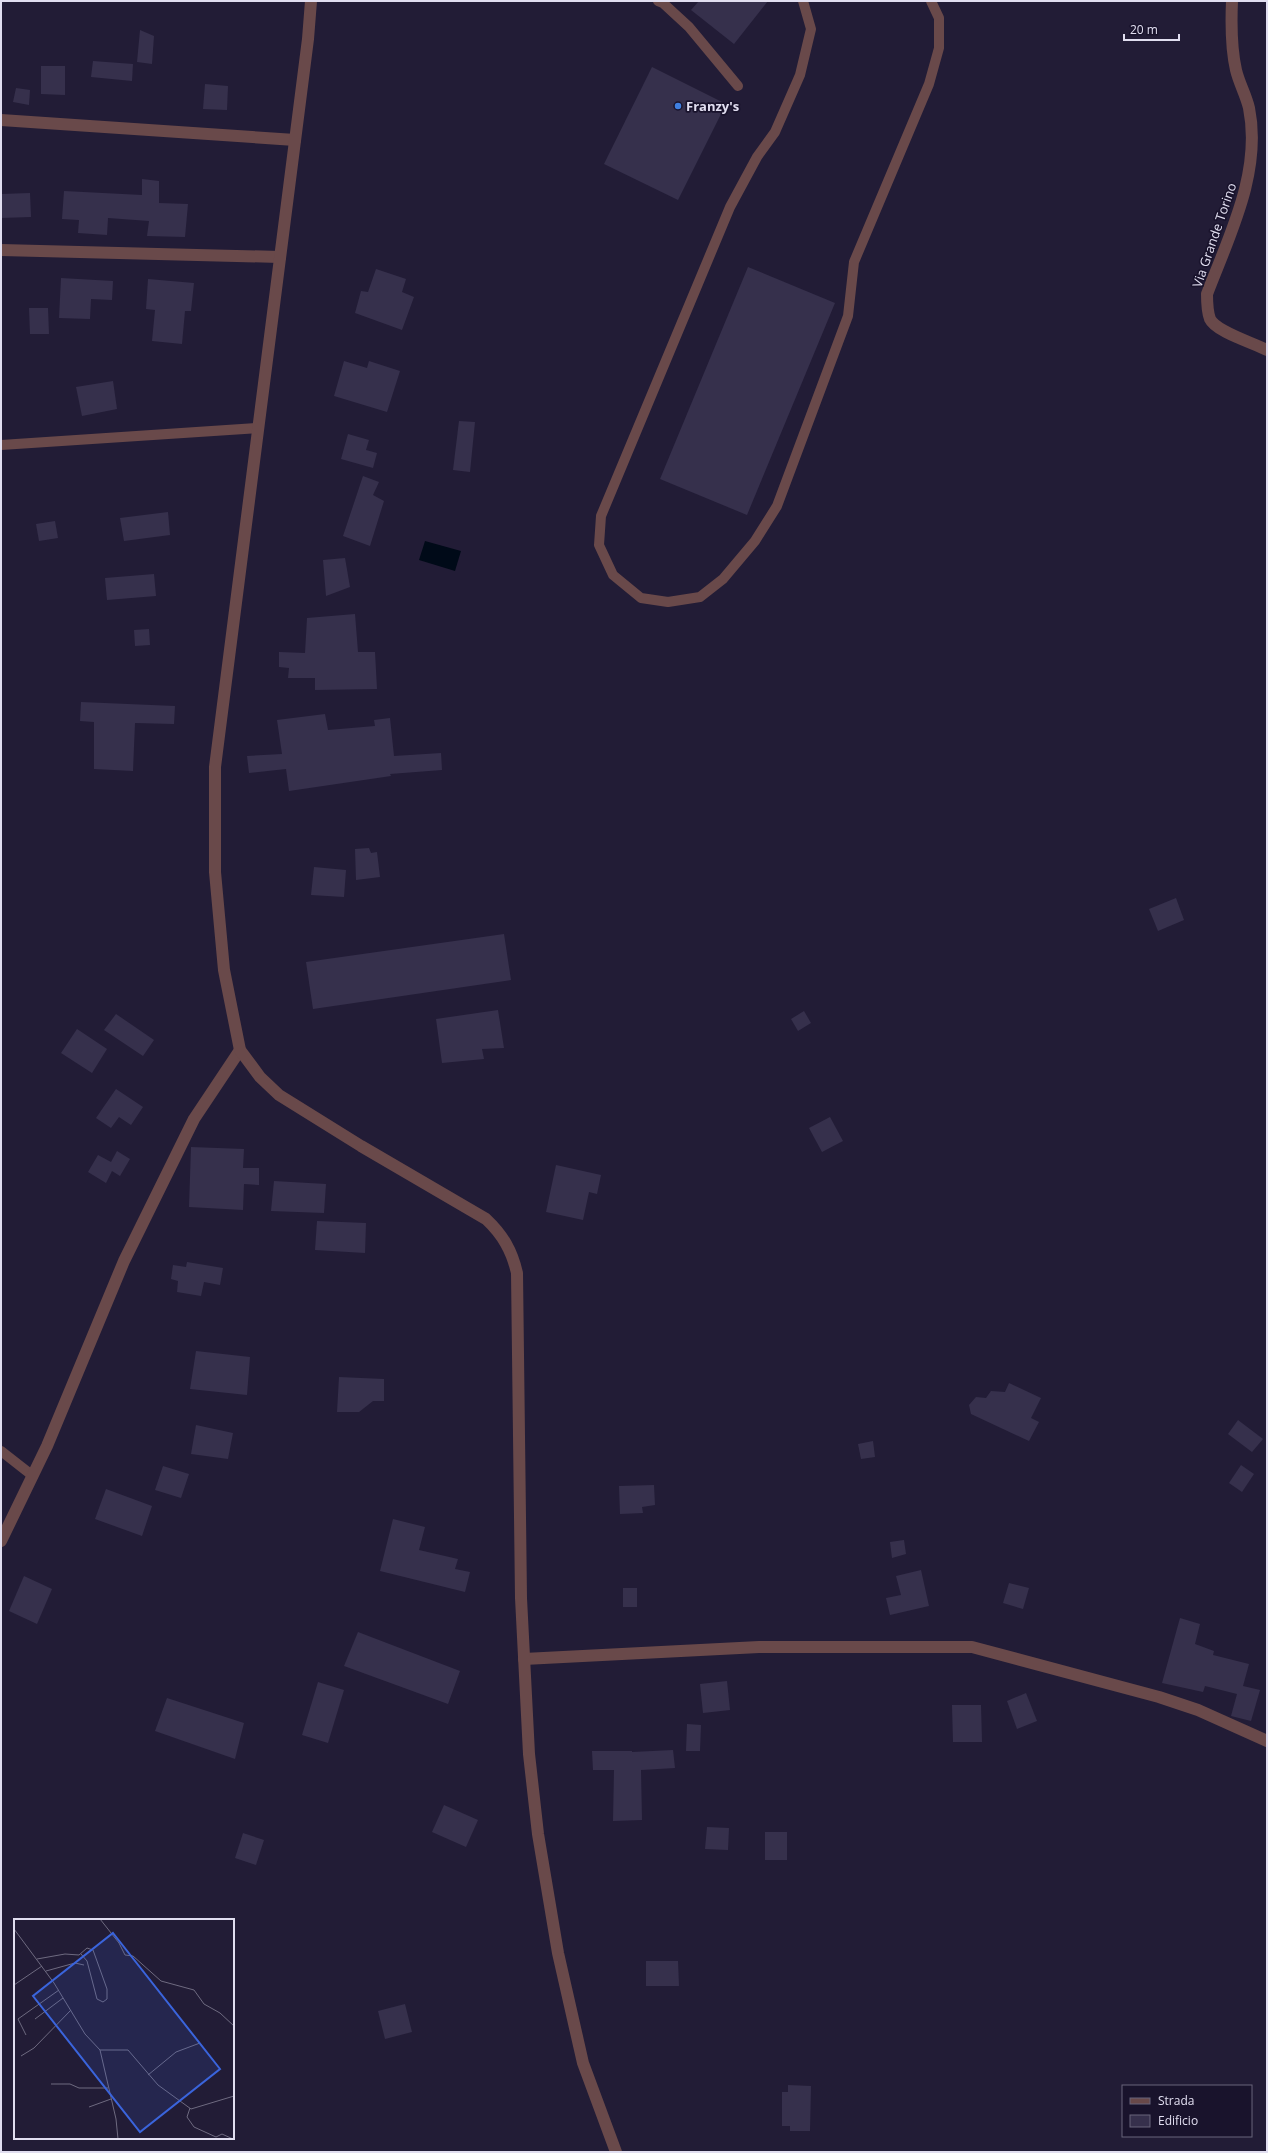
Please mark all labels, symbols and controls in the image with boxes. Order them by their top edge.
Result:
scale bar [1124,16,1179,42]
text: 20 m [1130,21,1158,38]
place label: Franzy's [686,97,739,115]
marker: Franzy's [673,101,683,111]
street label: Via Grande Torino [1188,180,1240,290]
inset map [14,1919,234,2139]
legend [1122,2085,1252,2137]
text: Strada [1158,2092,1194,2109]
text: Edificio [1158,2112,1198,2129]

